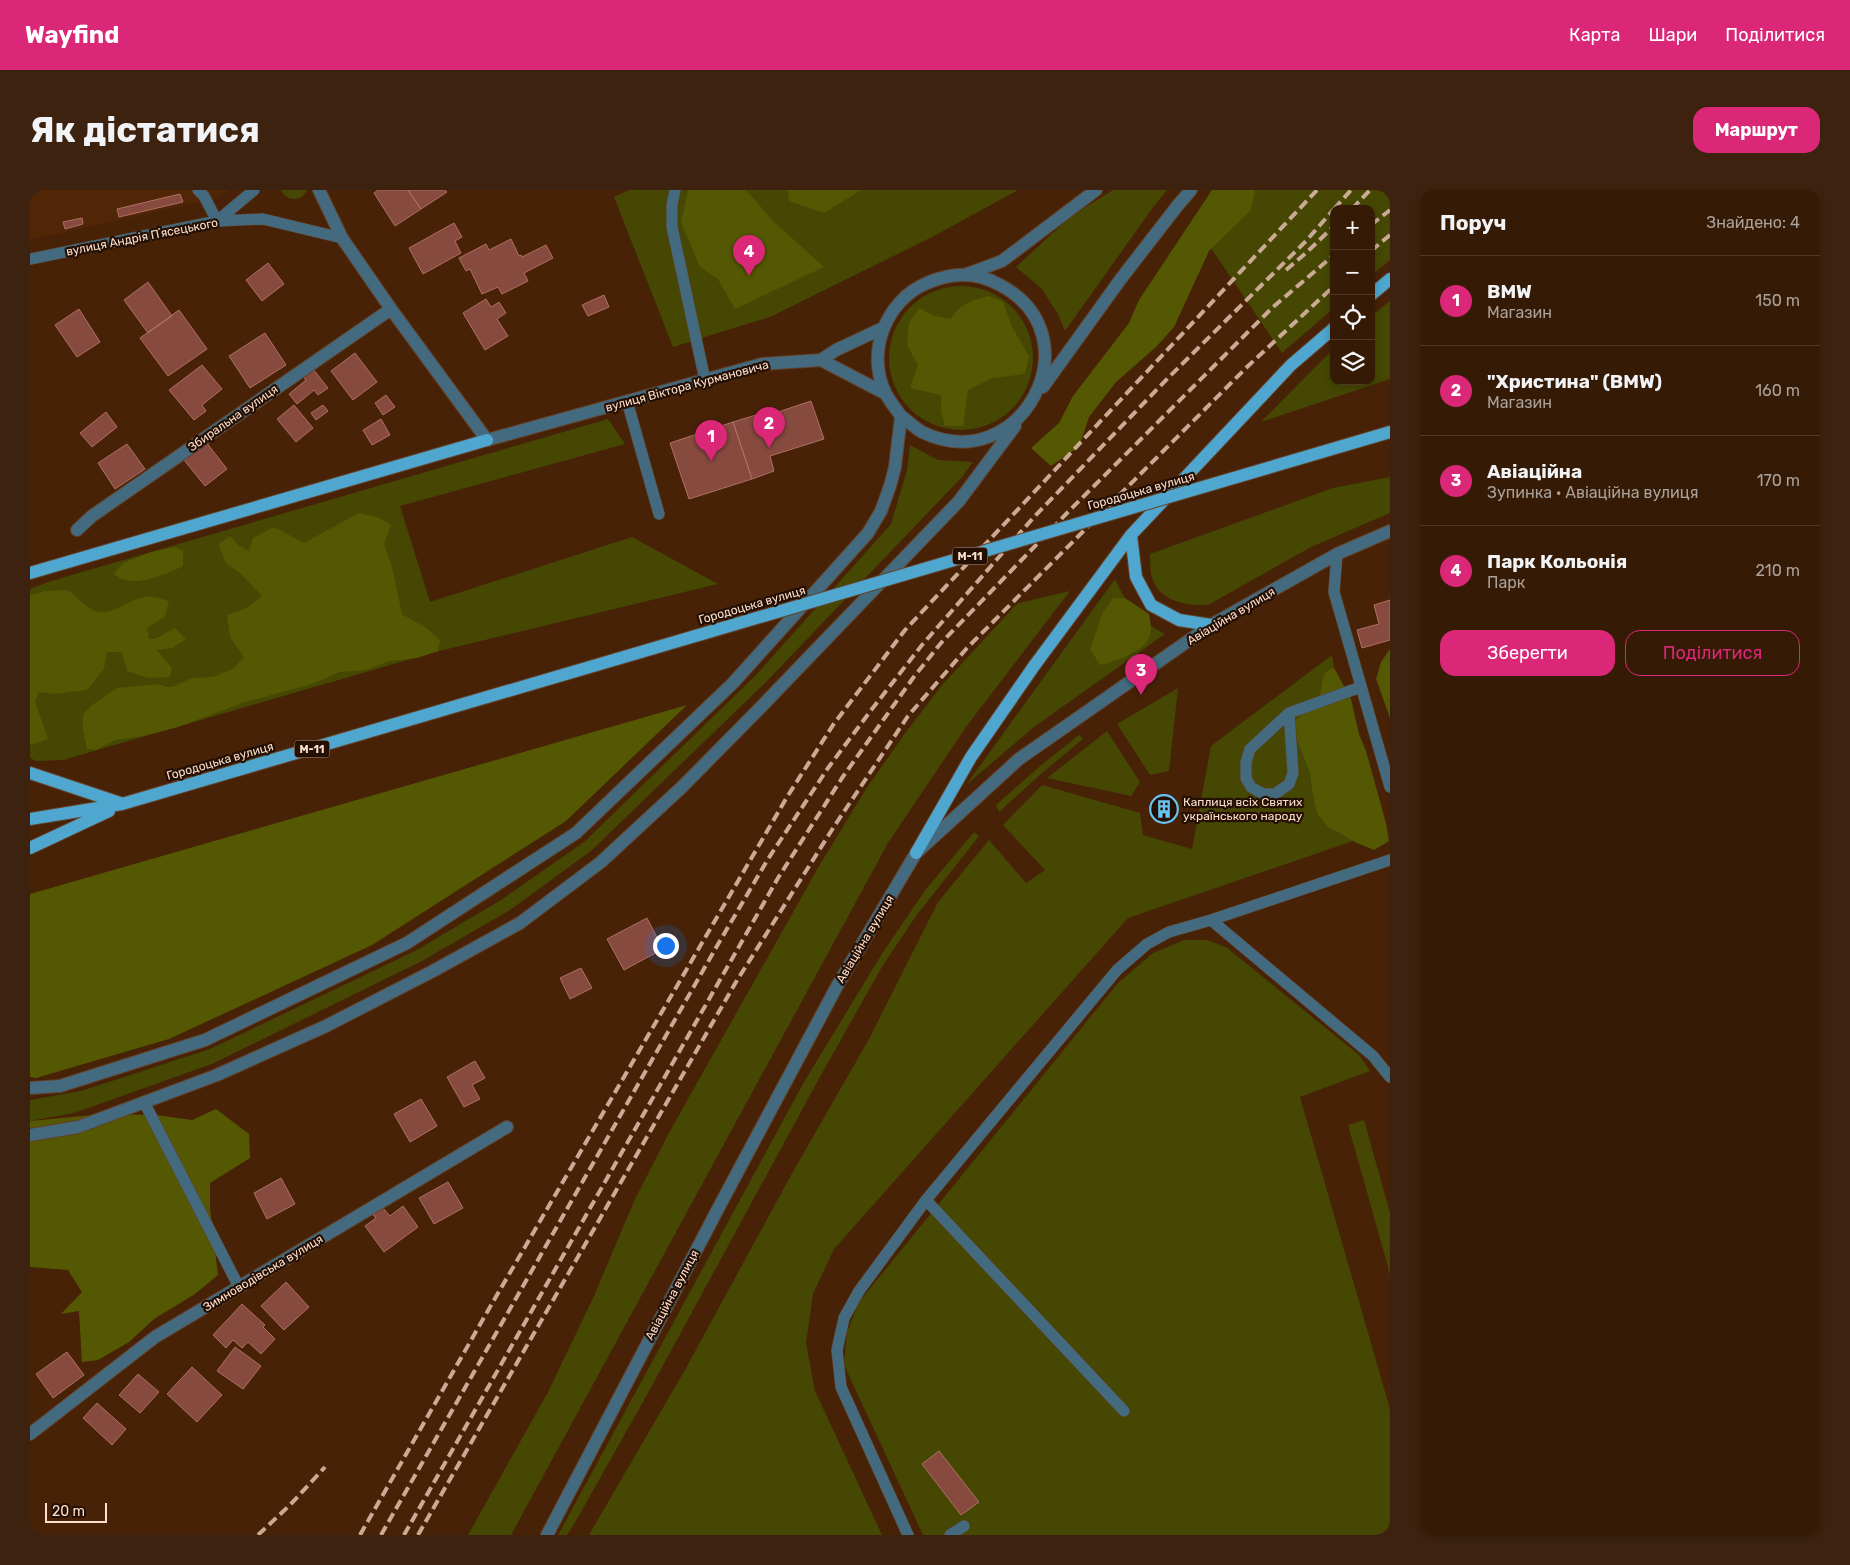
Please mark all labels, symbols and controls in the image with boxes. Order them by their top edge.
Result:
text: Wayfind [25,21,119,49]
text: Карта [1569,24,1620,46]
text: Шари [1648,24,1697,46]
text: Поділитися [1725,24,1825,46]
button: Маршрут [1693,107,1820,153]
text: Як дістатися [30,109,260,151]
map controls [1330,205,1375,385]
button: + [1330,205,1375,250]
text: Поруч [1440,210,1506,235]
text: Знайдено: 4 [1706,213,1800,232]
street label: вулиця Андрія Пʼясецького [65,215,219,259]
pin: 4 [733,235,765,276]
button: − [1330,250,1375,295]
text: BMW [1487,280,1532,303]
text: 1 [1452,291,1460,310]
text: 150 m [1755,291,1800,310]
button: locate [1330,295,1375,340]
text: Магазин [1487,303,1552,322]
button: layers [1330,340,1375,385]
street label: вулиця Віктора Курмановича [604,357,770,415]
text: "Христина" (BMW) [1487,370,1662,393]
text: 2 [1451,381,1461,400]
text: 160 m [1755,381,1800,400]
street label: Збиральна вулиця [185,382,281,454]
text: Магазин [1487,393,1552,412]
pin: 2 [753,407,785,448]
pin: 1 [695,420,727,461]
text: Авіаційна [1487,460,1582,483]
street label: Городоцька вулиця [1086,469,1196,513]
text: 3 [1451,471,1461,490]
text: 170 m [1757,471,1800,490]
text: Зупинка · Авіаційна вулиця [1487,483,1698,502]
road number: М-11 [952,548,988,564]
text: Парк Кольонія [1487,550,1627,573]
text: 4 [1451,561,1461,580]
text: 210 m [1755,561,1800,580]
text: Парк [1487,573,1525,592]
street label: Городоцька вулиця [697,583,807,627]
street label: Авіаційна вулиця [1185,584,1277,648]
button: Зберегти [1440,630,1615,676]
button: Поділитися [1625,630,1800,676]
pin: 3 [1125,654,1157,695]
street label: Городоцька вулиця [165,739,275,783]
road number: М-11 [294,740,330,758]
building icon: Каплиця всіх Святих українського народу [1149,794,1179,824]
place label: Каплиця всіх Святих українського народу [1183,795,1303,823]
street label: Авіаційна вулиця [833,893,897,985]
your location [653,933,679,959]
street label: Зимноводівська вулиця [201,1232,325,1314]
street label: Авіаційна вулиця [642,1248,702,1342]
scale bar [45,1500,108,1523]
text: 20 m [52,1503,85,1520]

